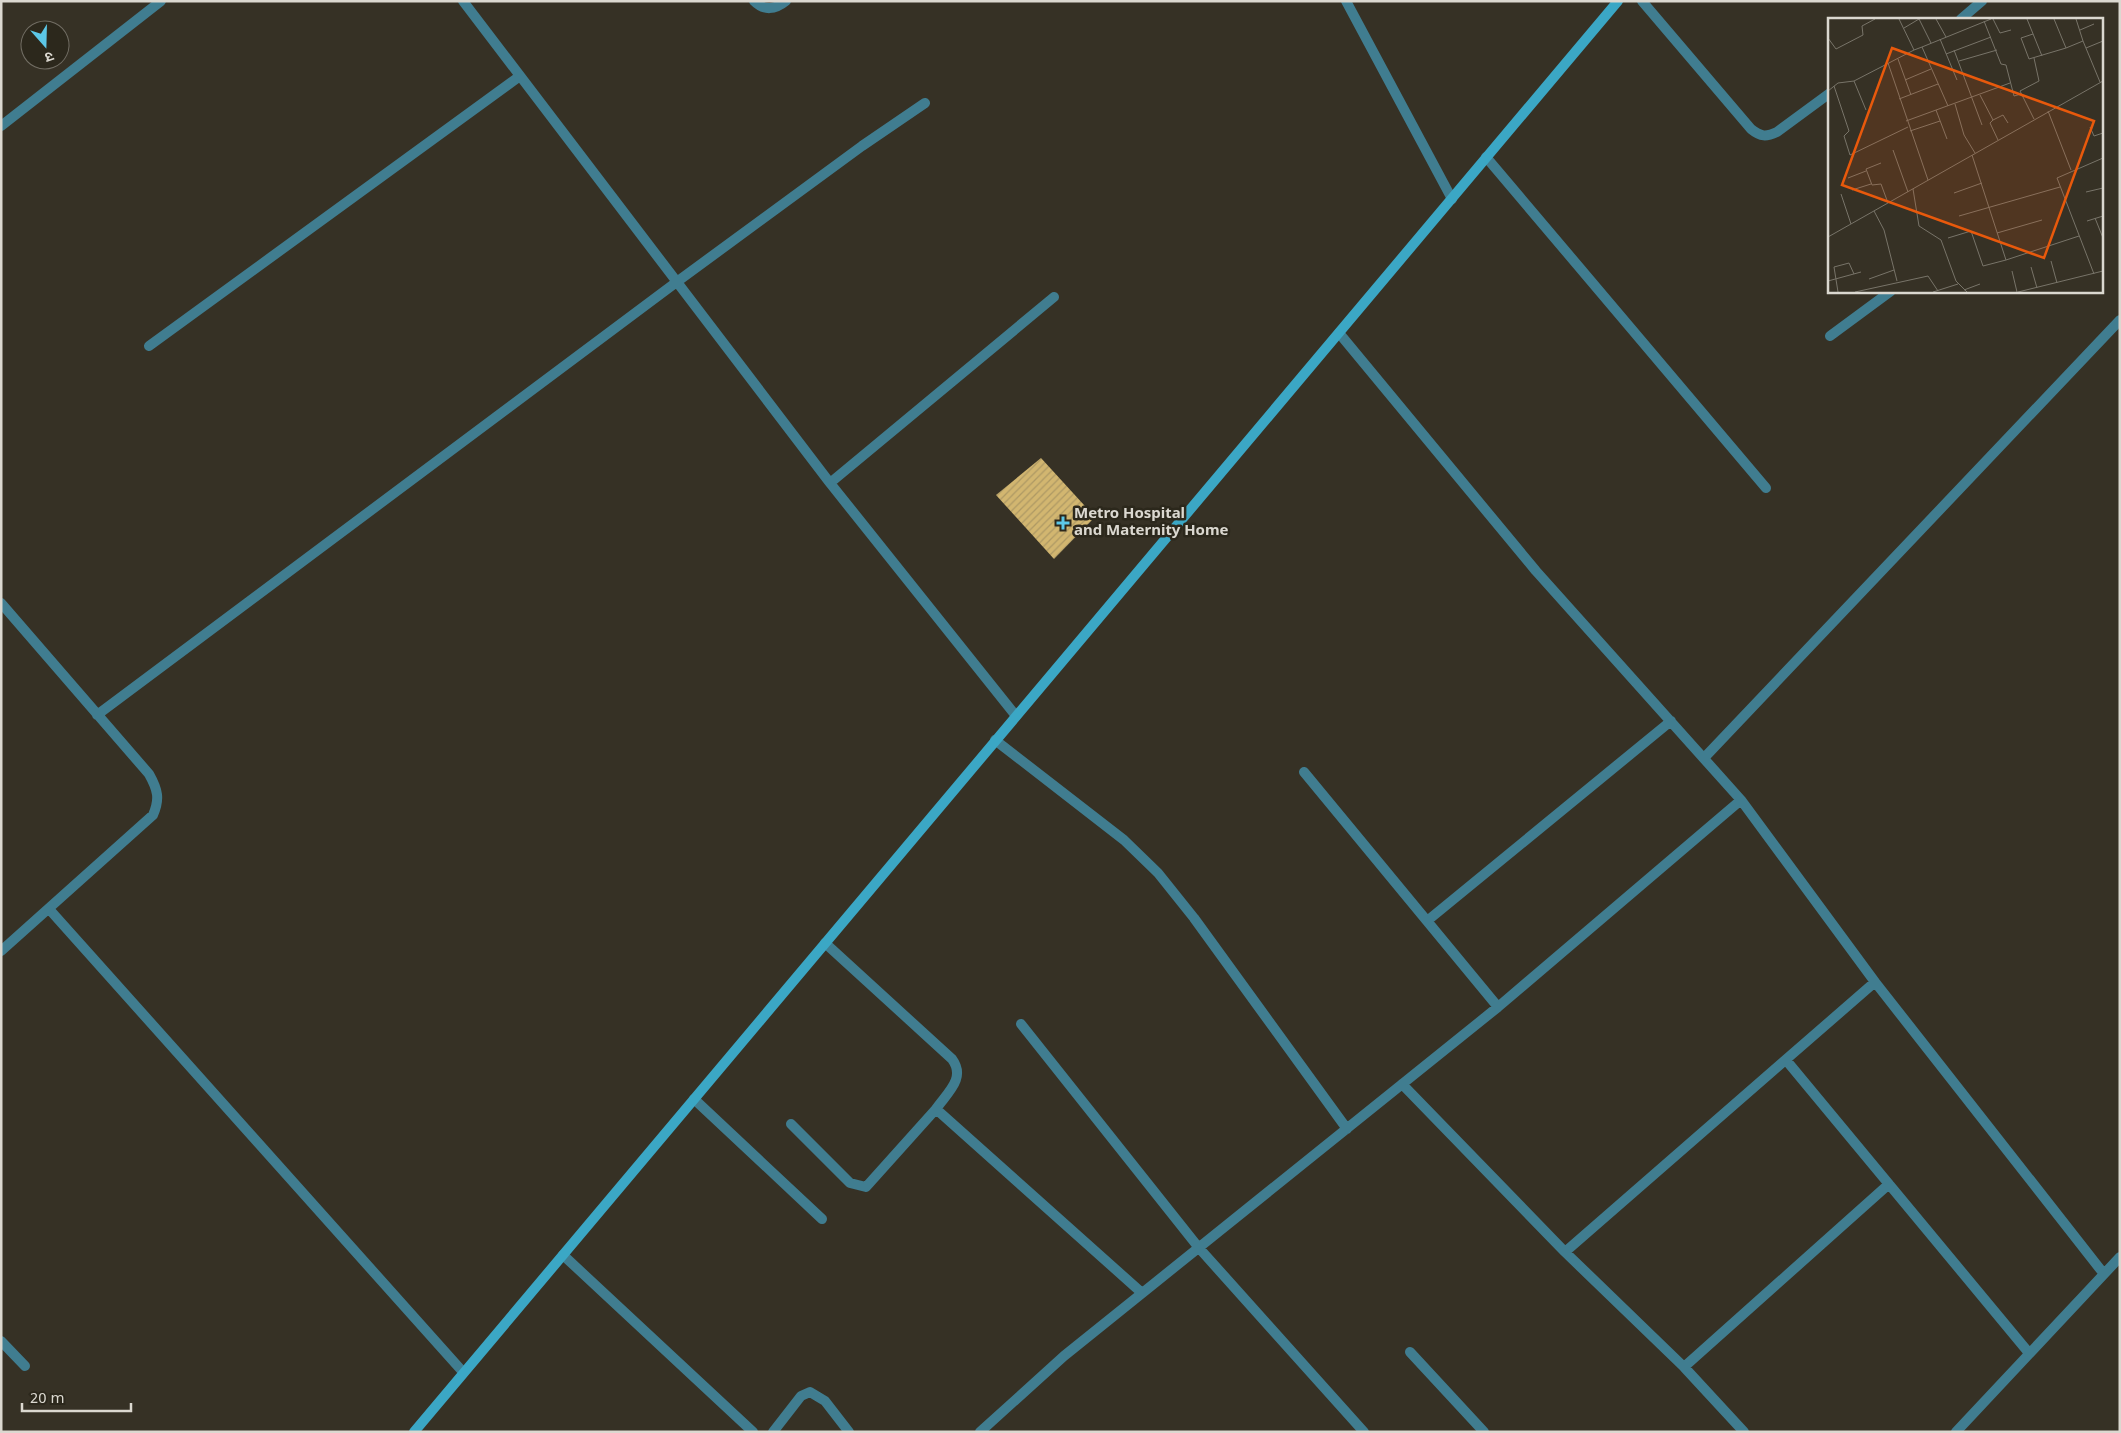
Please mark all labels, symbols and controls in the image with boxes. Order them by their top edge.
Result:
inset map [1828,18,2104,292]
north arrow [20,20,70,70]
text: उ [41,45,56,66]
place label: Metro Hospital and Maternity Home [1074,505,1229,541]
marker: Metro Hospital and Maternity Home [1056,516,1070,530]
scale bar [22,1380,131,1412]
text: 20 m [30,1390,64,1409]

